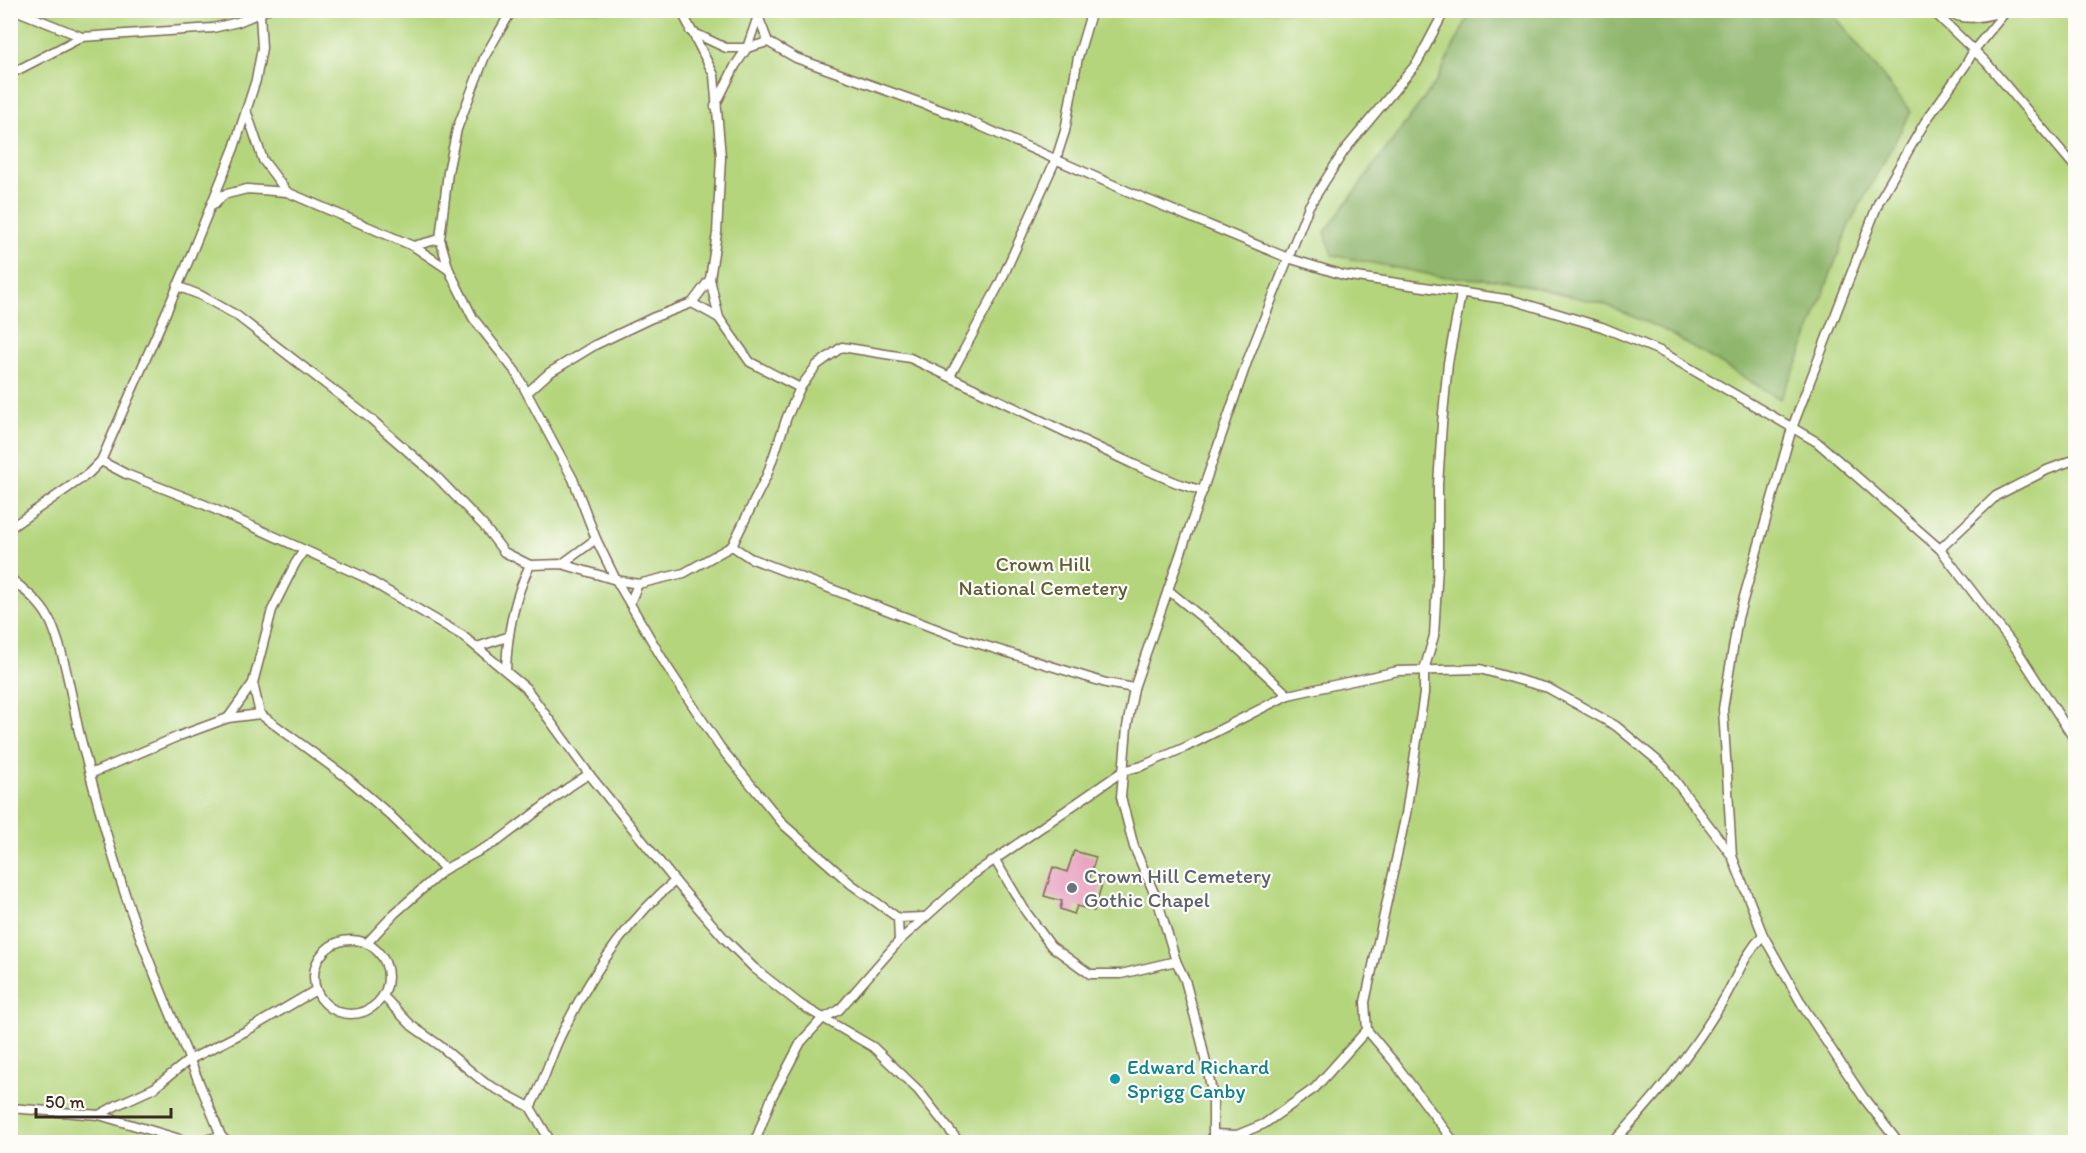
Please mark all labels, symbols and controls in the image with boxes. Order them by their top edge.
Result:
park label: Crown Hill National Cemetery [958,551,1128,600]
place label: Crown Hill Cemetery Gothic Chapel [1084,863,1271,912]
marker: Crown Hill Cemetery Gothic Chapel [1065,881,1079,895]
place label: Edward Richard Sprigg Canby [1127,1054,1269,1103]
marker: Edward Richard Sprigg Canby [1108,1072,1122,1086]
scale bar [36,1081,171,1119]
text: 50 m [45,1091,85,1113]

